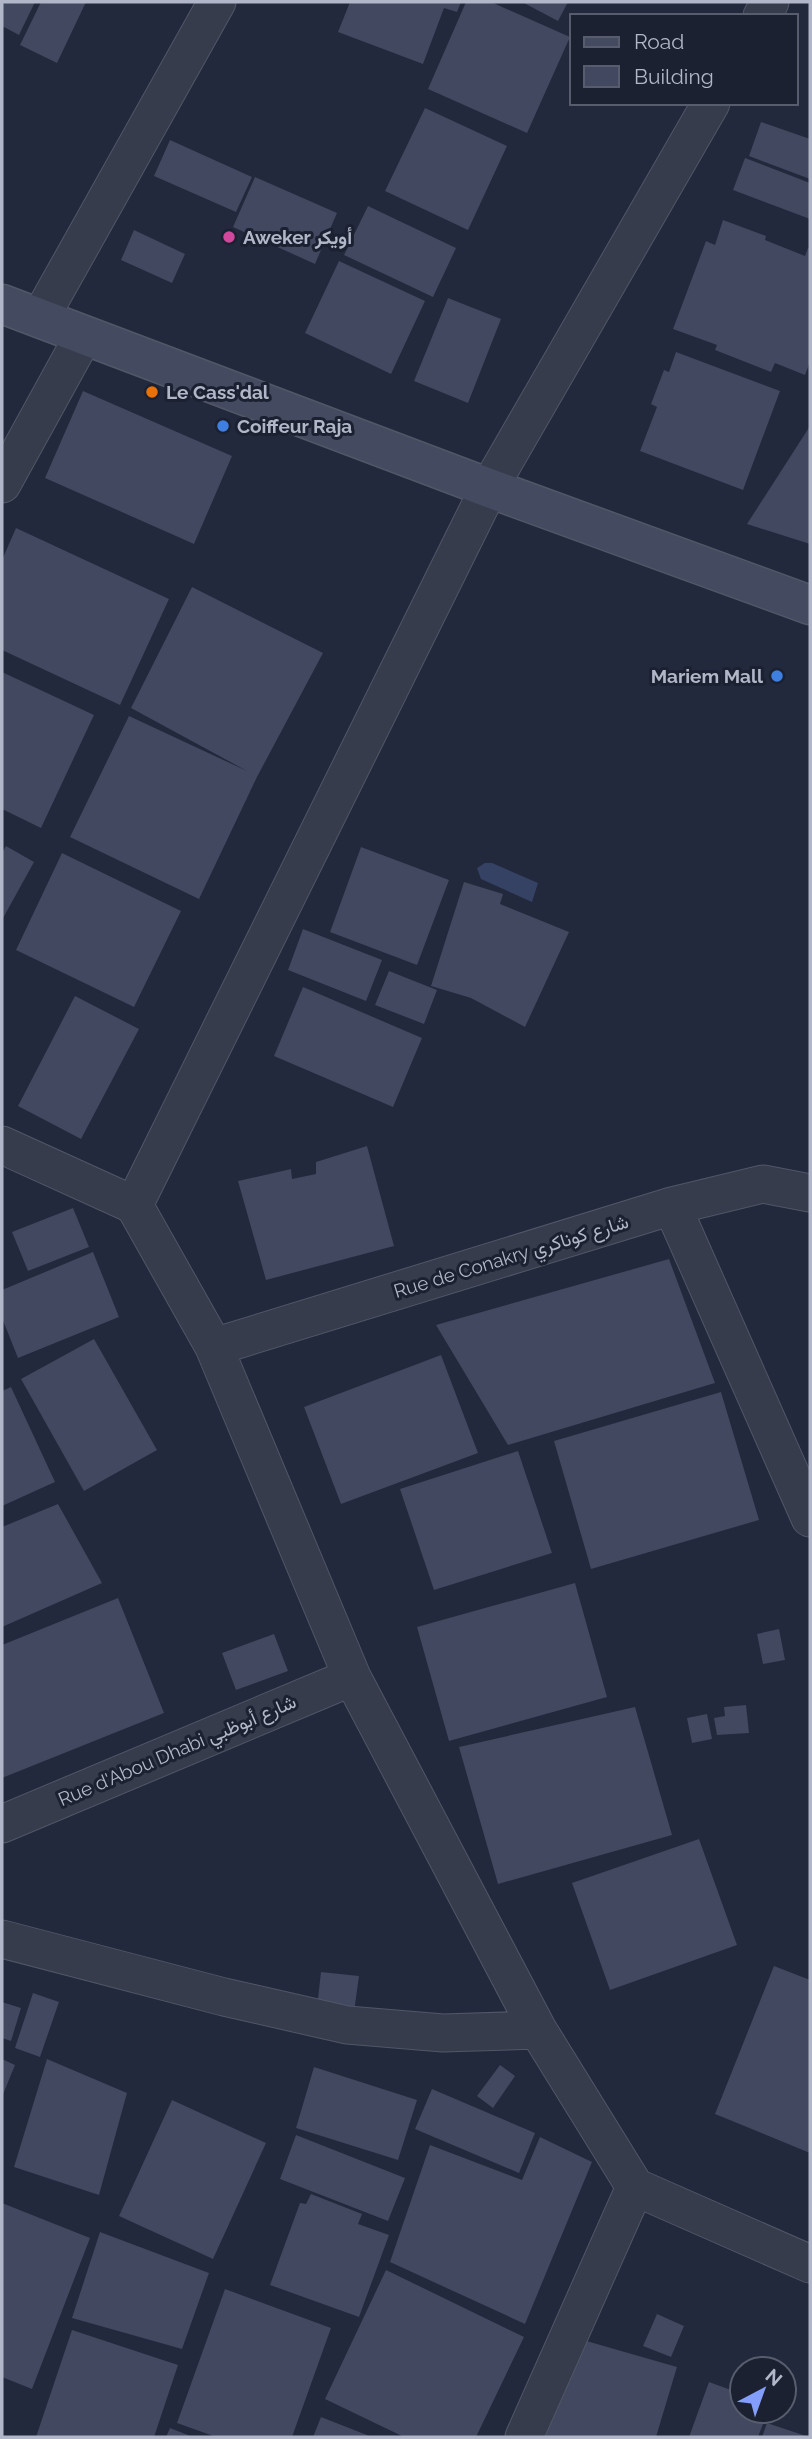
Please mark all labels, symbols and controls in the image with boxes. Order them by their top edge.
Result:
legend [570,14,798,105]
text: Road [634,29,684,54]
text: Building [634,64,714,89]
place label: Aweker أويكر [243,226,352,250]
marker: Aweker أويكر [221,229,237,245]
place label: Le Cass'dal [166,381,270,403]
marker: Le Cass'dal [144,384,160,400]
place label: Coiffeur Raja [237,415,352,437]
marker: Coiffeur Raja [215,418,231,434]
place label: Mariem Mall [651,665,764,687]
marker: Mariem Mall [769,668,785,684]
street label: Rue de Conakry شارع كوناكري [391,1210,632,1307]
street label: Rue d'Abou Dhabi شارع أبوظبي [55,1690,301,1815]
north arrow [728,2355,798,2425]
text: N [761,2364,787,2390]

